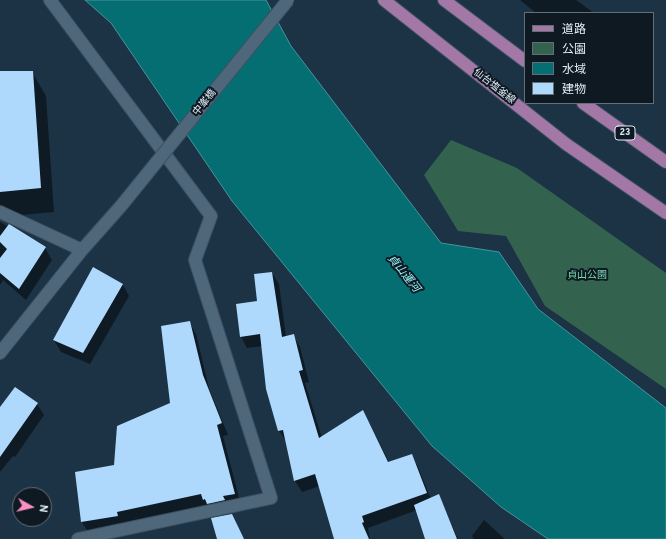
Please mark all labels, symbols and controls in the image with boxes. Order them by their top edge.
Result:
legend [524,12,654,104]
text: 道路 [562,22,586,38]
text: 公園 [562,42,586,58]
text: 水域 [562,62,586,78]
street label: 仙台塩釜線 [471,67,517,107]
text: 建物 [562,82,586,98]
street label: 中峯橋 [191,88,219,118]
road number: 23 [615,126,635,140]
water label: 貞山運河 [384,253,422,295]
park label: 貞山公園 [567,270,607,282]
north arrow [12,487,52,527]
text: N [35,504,50,513]

